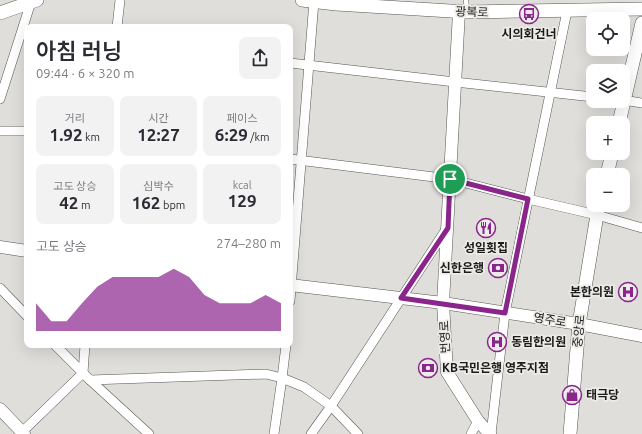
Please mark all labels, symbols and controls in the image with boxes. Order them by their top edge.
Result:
bus stop icon: 시의회건너 [518,3,540,25]
street label: 광복로 [455,4,489,19]
map controls [586,12,630,212]
button: locate [586,12,630,56]
place label: 시의회건너 [501,27,557,40]
button: share [239,37,281,79]
text: 아침 러닝 [36,38,122,63]
button: layers [586,64,630,108]
text: 09:44 · 6 × 320 m [36,66,135,80]
text: 거리 [65,112,85,124]
text: 시간 [148,112,169,124]
text: 페이스 [227,112,257,124]
button: + [586,116,630,160]
text: 1.92 [50,125,83,144]
text: 12:27 [137,125,180,144]
text: 6:29 [215,125,248,144]
text: km [83,131,100,143]
text: /km [248,131,269,143]
pin [433,162,467,196]
icon: arrive [439,168,461,190]
button: − [586,168,630,212]
text: kcal [233,179,252,191]
text: 고도 상승 [53,180,96,192]
text: 심박수 [143,180,174,192]
text: 129 [228,191,257,210]
text: 42 [59,193,78,212]
text: 162 [132,193,160,212]
text: m [78,199,90,211]
text: bpm [160,199,185,211]
restaurant icon: 성일횟집 [475,217,497,239]
text: 274–280 m [216,236,281,250]
text: 고도 상승 [36,239,87,253]
place label: 성일횟집 [464,241,508,254]
bank icon: 신한은행 [487,257,509,279]
place label: 신한은행 [440,261,484,274]
hospital icon: 본한의원 [617,281,639,303]
place label: 본한의원 [570,285,614,298]
street label: 영주로 [533,310,567,329]
street label: 중앙로 [570,314,587,348]
street label: 번영로 [437,320,452,354]
hospital icon: 동림한의원 [486,331,508,353]
place label: 동림한의원 [511,335,566,348]
bank icon: KB국민은행 영주지점 [417,357,439,379]
place label: KB국민은행 영주지점 [442,361,549,374]
shop icon: 태극당 [561,384,583,406]
place label: 태극당 [586,388,619,401]

